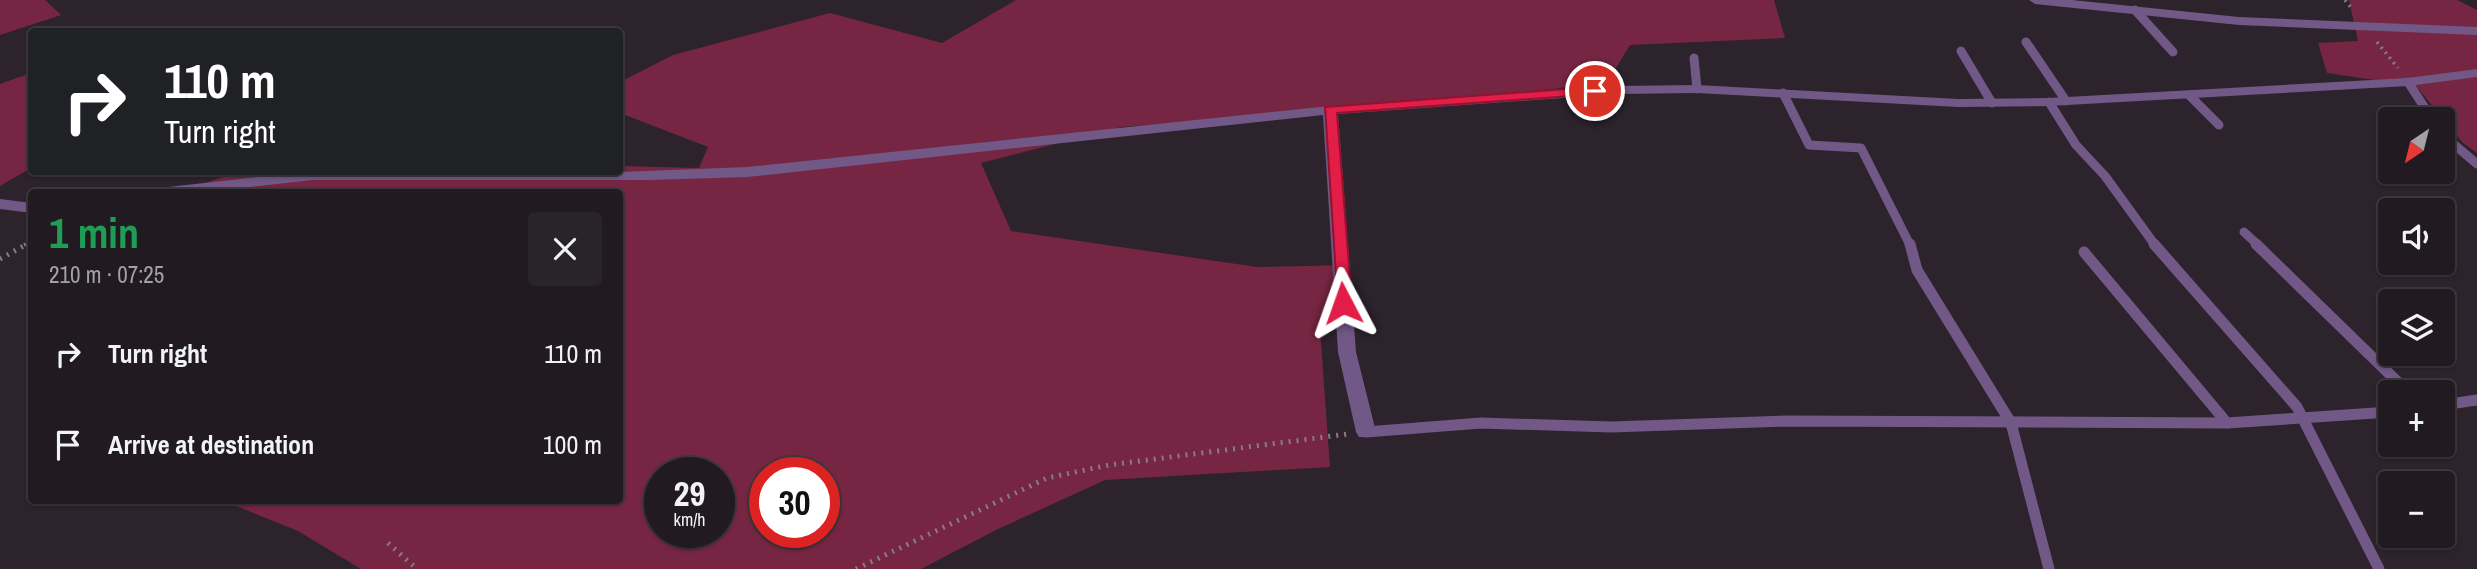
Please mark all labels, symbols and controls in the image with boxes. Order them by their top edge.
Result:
text: 110 m [164,47,276,113]
icon: right [49,56,140,147]
pin [1565,61,1625,121]
icon: arrive [1576,72,1614,110]
north arrow [2378,107,2455,184]
map controls [2378,107,2455,548]
text: Turn right [164,110,276,153]
button: sound [2378,198,2455,275]
text: 1 min [49,205,139,261]
button: close [528,212,602,286]
text: 210 m · 07:25 [49,259,164,290]
position arrow [1306,266,1380,340]
button: layers [2378,289,2455,366]
icon: right [49,335,87,373]
text: Turn right [108,336,207,371]
text: 110 m [544,336,602,371]
button: + [2378,380,2455,457]
icon: arrive [49,426,87,464]
text: Arrive at destination [108,427,314,462]
text: 100 m [543,427,602,462]
speed limit sign: 30 [749,457,840,548]
text: 29 [674,470,705,517]
button: − [2378,471,2455,548]
text: km/h [674,507,706,532]

